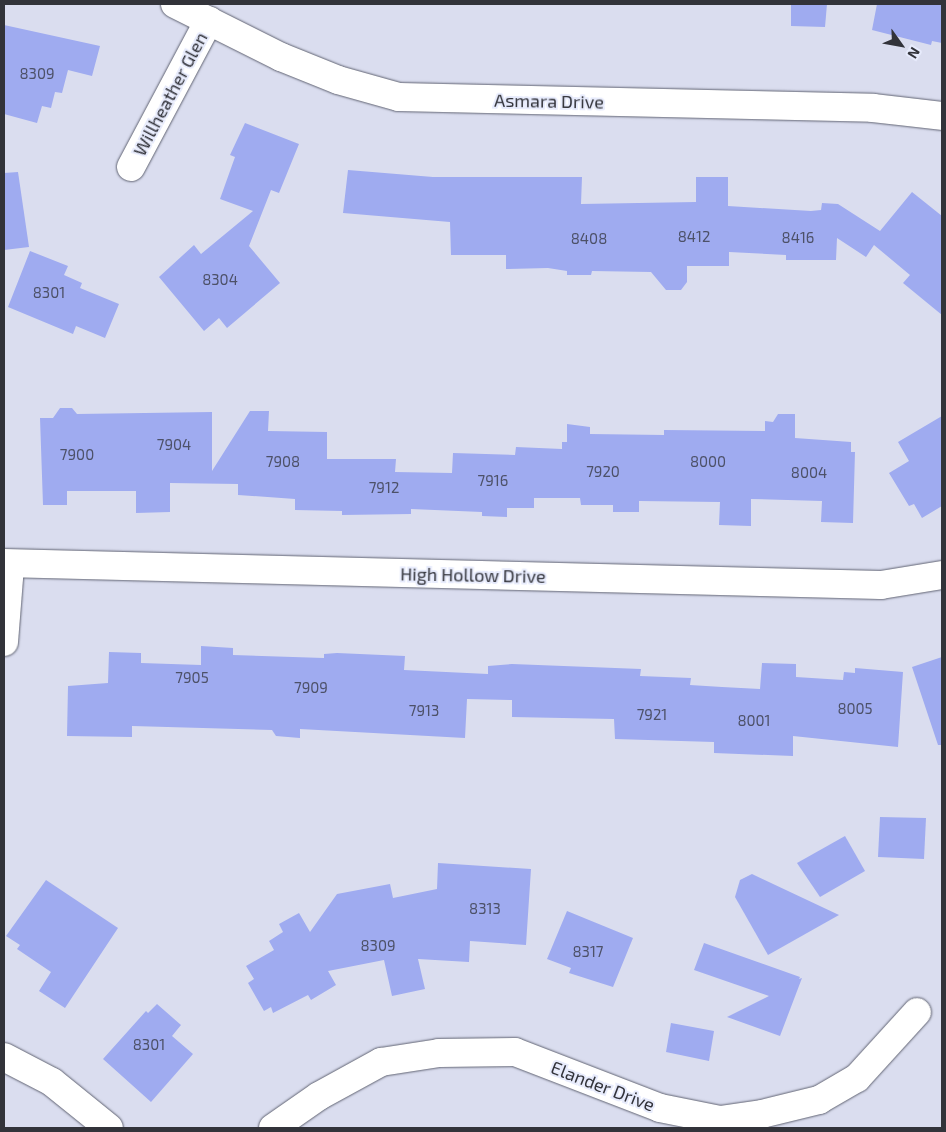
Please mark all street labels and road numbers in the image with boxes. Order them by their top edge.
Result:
street label: Willheather Glen [128,28,212,160]
street label: Asmara Drive [494,89,604,113]
street label: High Hollow Drive [400,563,546,587]
street label: Elander Drive [548,1056,658,1116]

